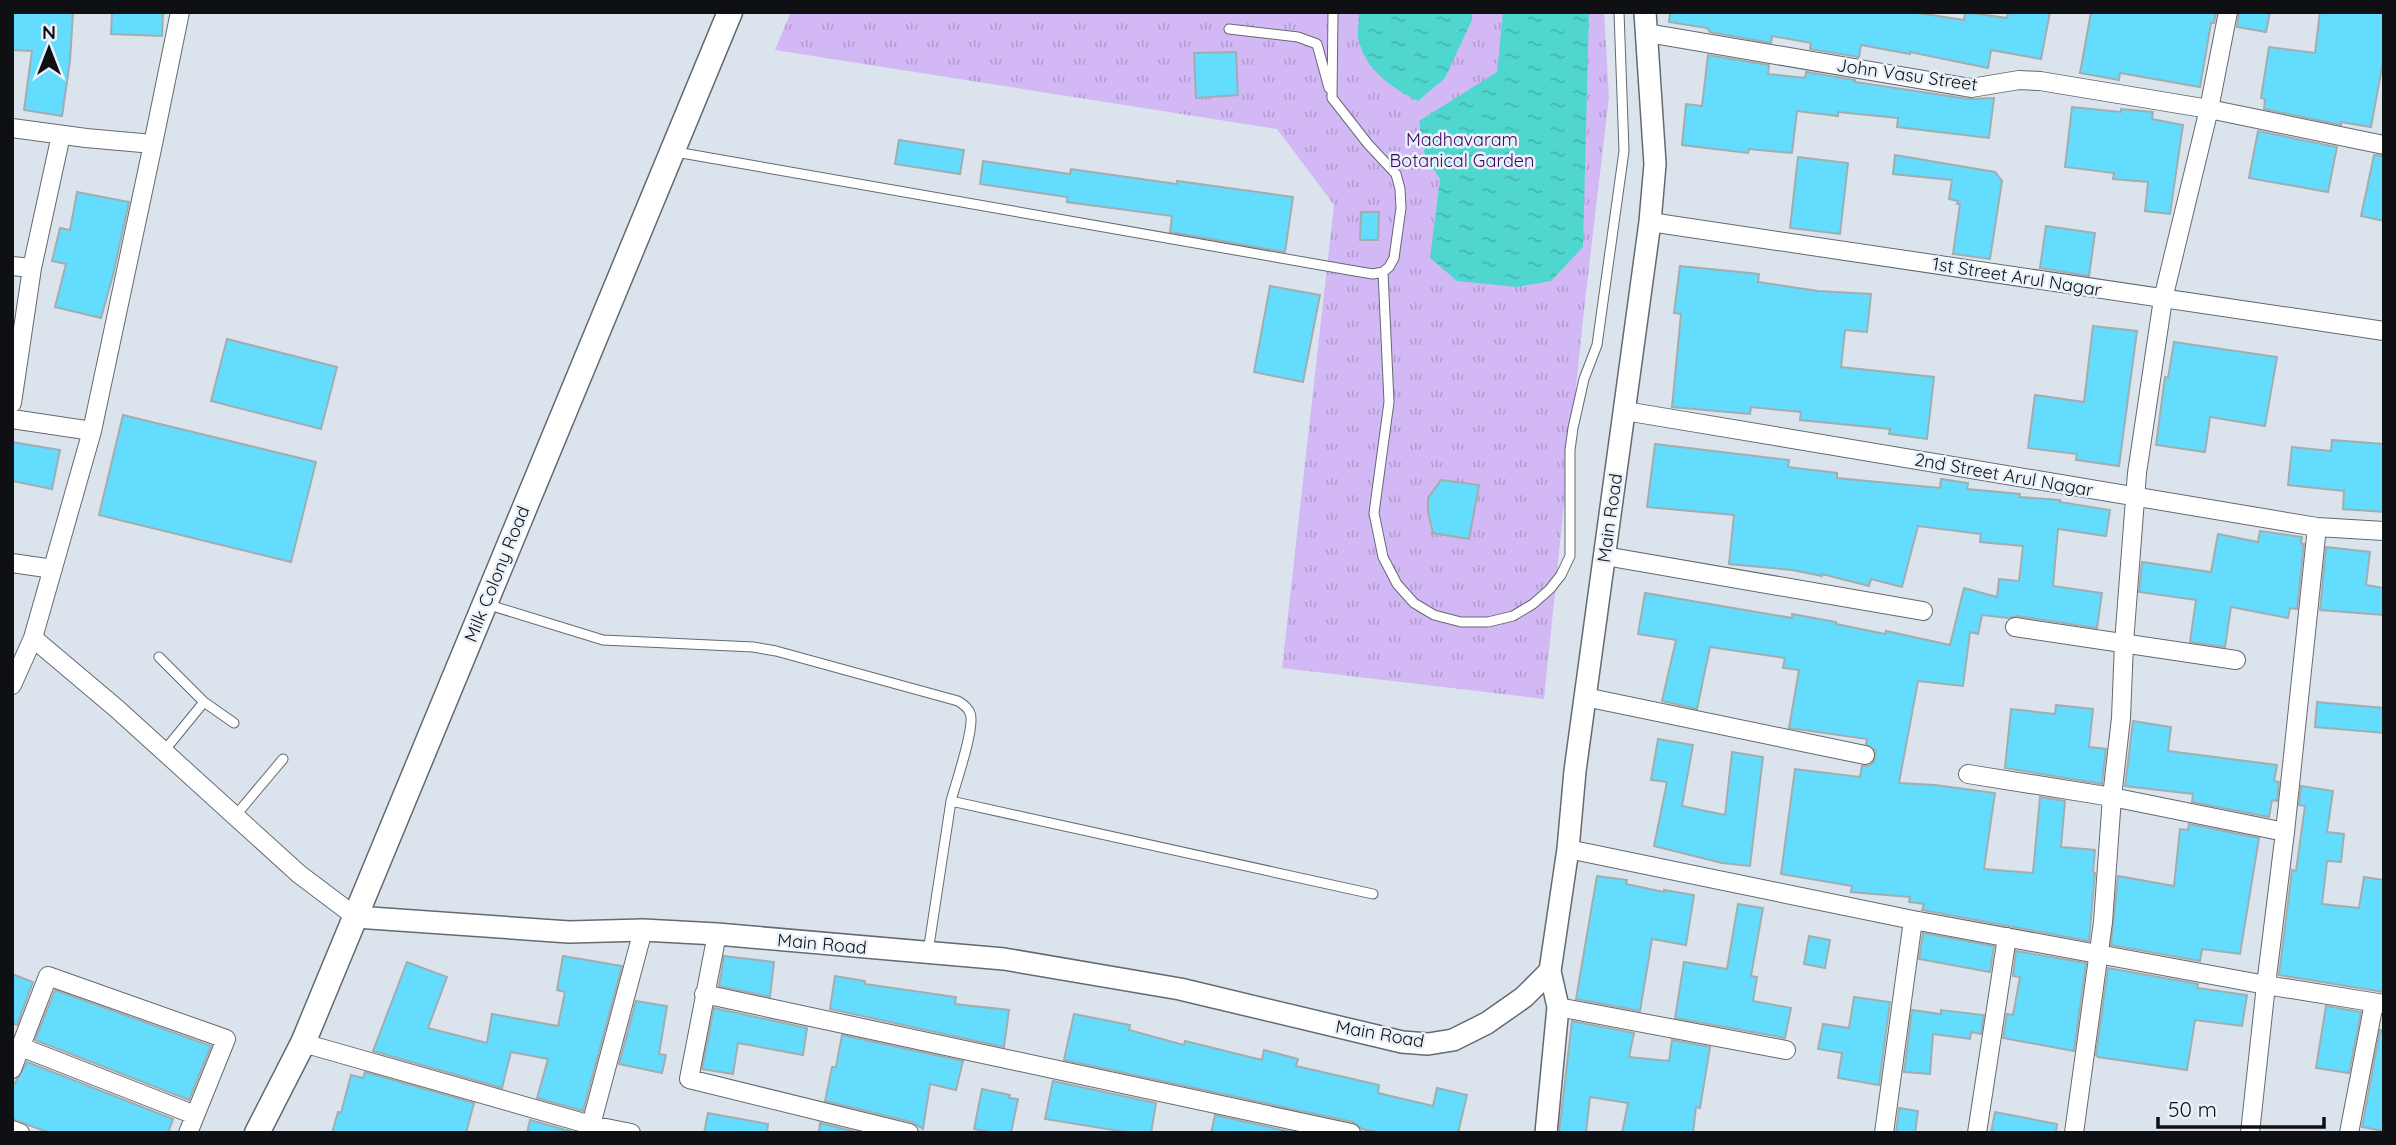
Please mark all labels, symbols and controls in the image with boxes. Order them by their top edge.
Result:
north arrow [14,14,84,84]
text: N [42,20,56,44]
street label: John Vasu Street [1835,53,1979,96]
park label: Madhavaram Botanical Garden [1390,128,1534,172]
street label: 1st Street Arul Nagar [1931,252,2103,301]
street label: 2nd Street Arul Nagar [1913,447,2095,502]
street label: Main Road [1592,472,1627,564]
street label: Milk Colony Road [459,502,534,645]
street label: Main Road [776,928,868,959]
street label: Main Road [1334,1014,1426,1053]
scale bar [2158,1086,2324,1130]
text: 50 m [2168,1096,2217,1122]

